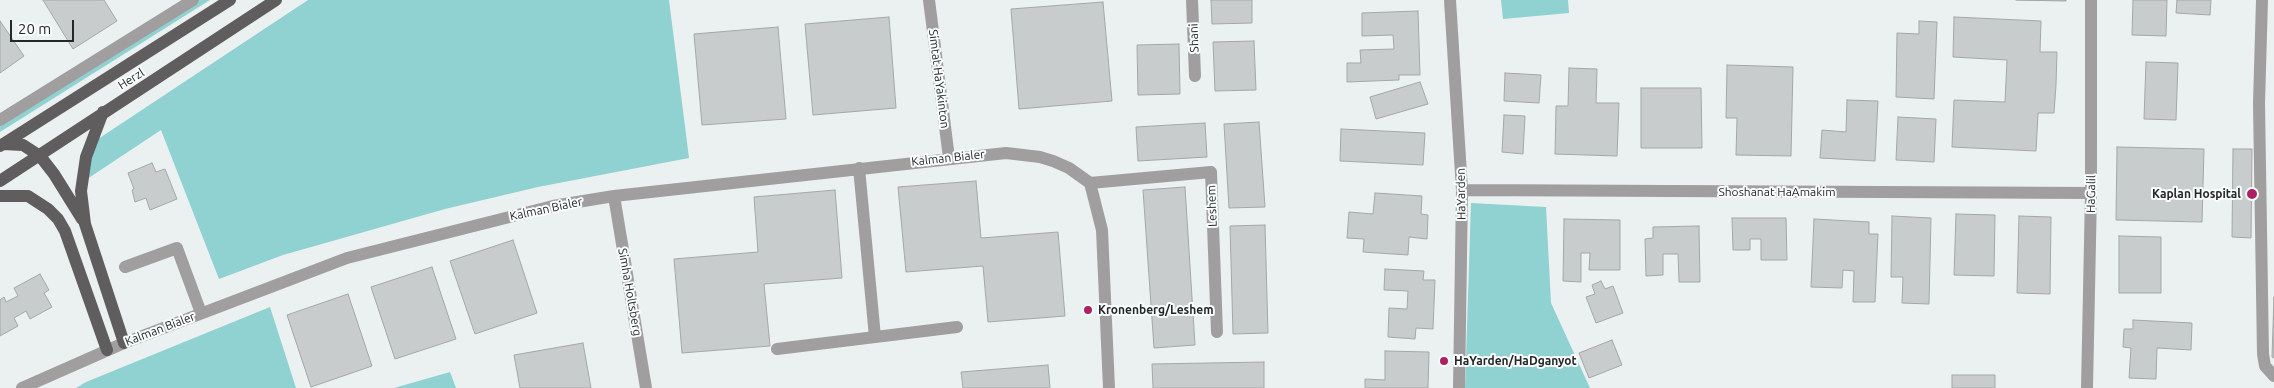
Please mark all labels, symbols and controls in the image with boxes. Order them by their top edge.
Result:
scale bar [12,10,76,42]
text: 20 m [18,20,51,37]
street label: Shani [1186,23,1202,53]
street label: Simtat HaYakinton [926,29,952,129]
street label: Herzl [115,65,147,93]
street label: Kalman Bialer [911,147,985,169]
street label: HaYarden [1453,168,1469,220]
street label: HaGalil [2083,175,2099,213]
street label: Leshem [1204,185,1220,227]
street label: Shoshanat HaAmakim [1718,185,1836,199]
place label: Kaplan Hospital [2152,187,2241,201]
marker: Kaplan Hospital [2245,187,2259,201]
street label: Kalman Bialer [508,194,584,224]
street label: Simha Holtsberg [615,247,645,337]
place label: Kronenberg/Leshem [1098,303,1213,317]
marker: Kronenberg/Leshem [1082,304,1094,316]
street label: Kalman Bialer [123,309,197,349]
place label: HaYarden/HaDganyot [1454,354,1577,368]
marker: HaYarden/HaDganyot [1438,355,1450,367]

